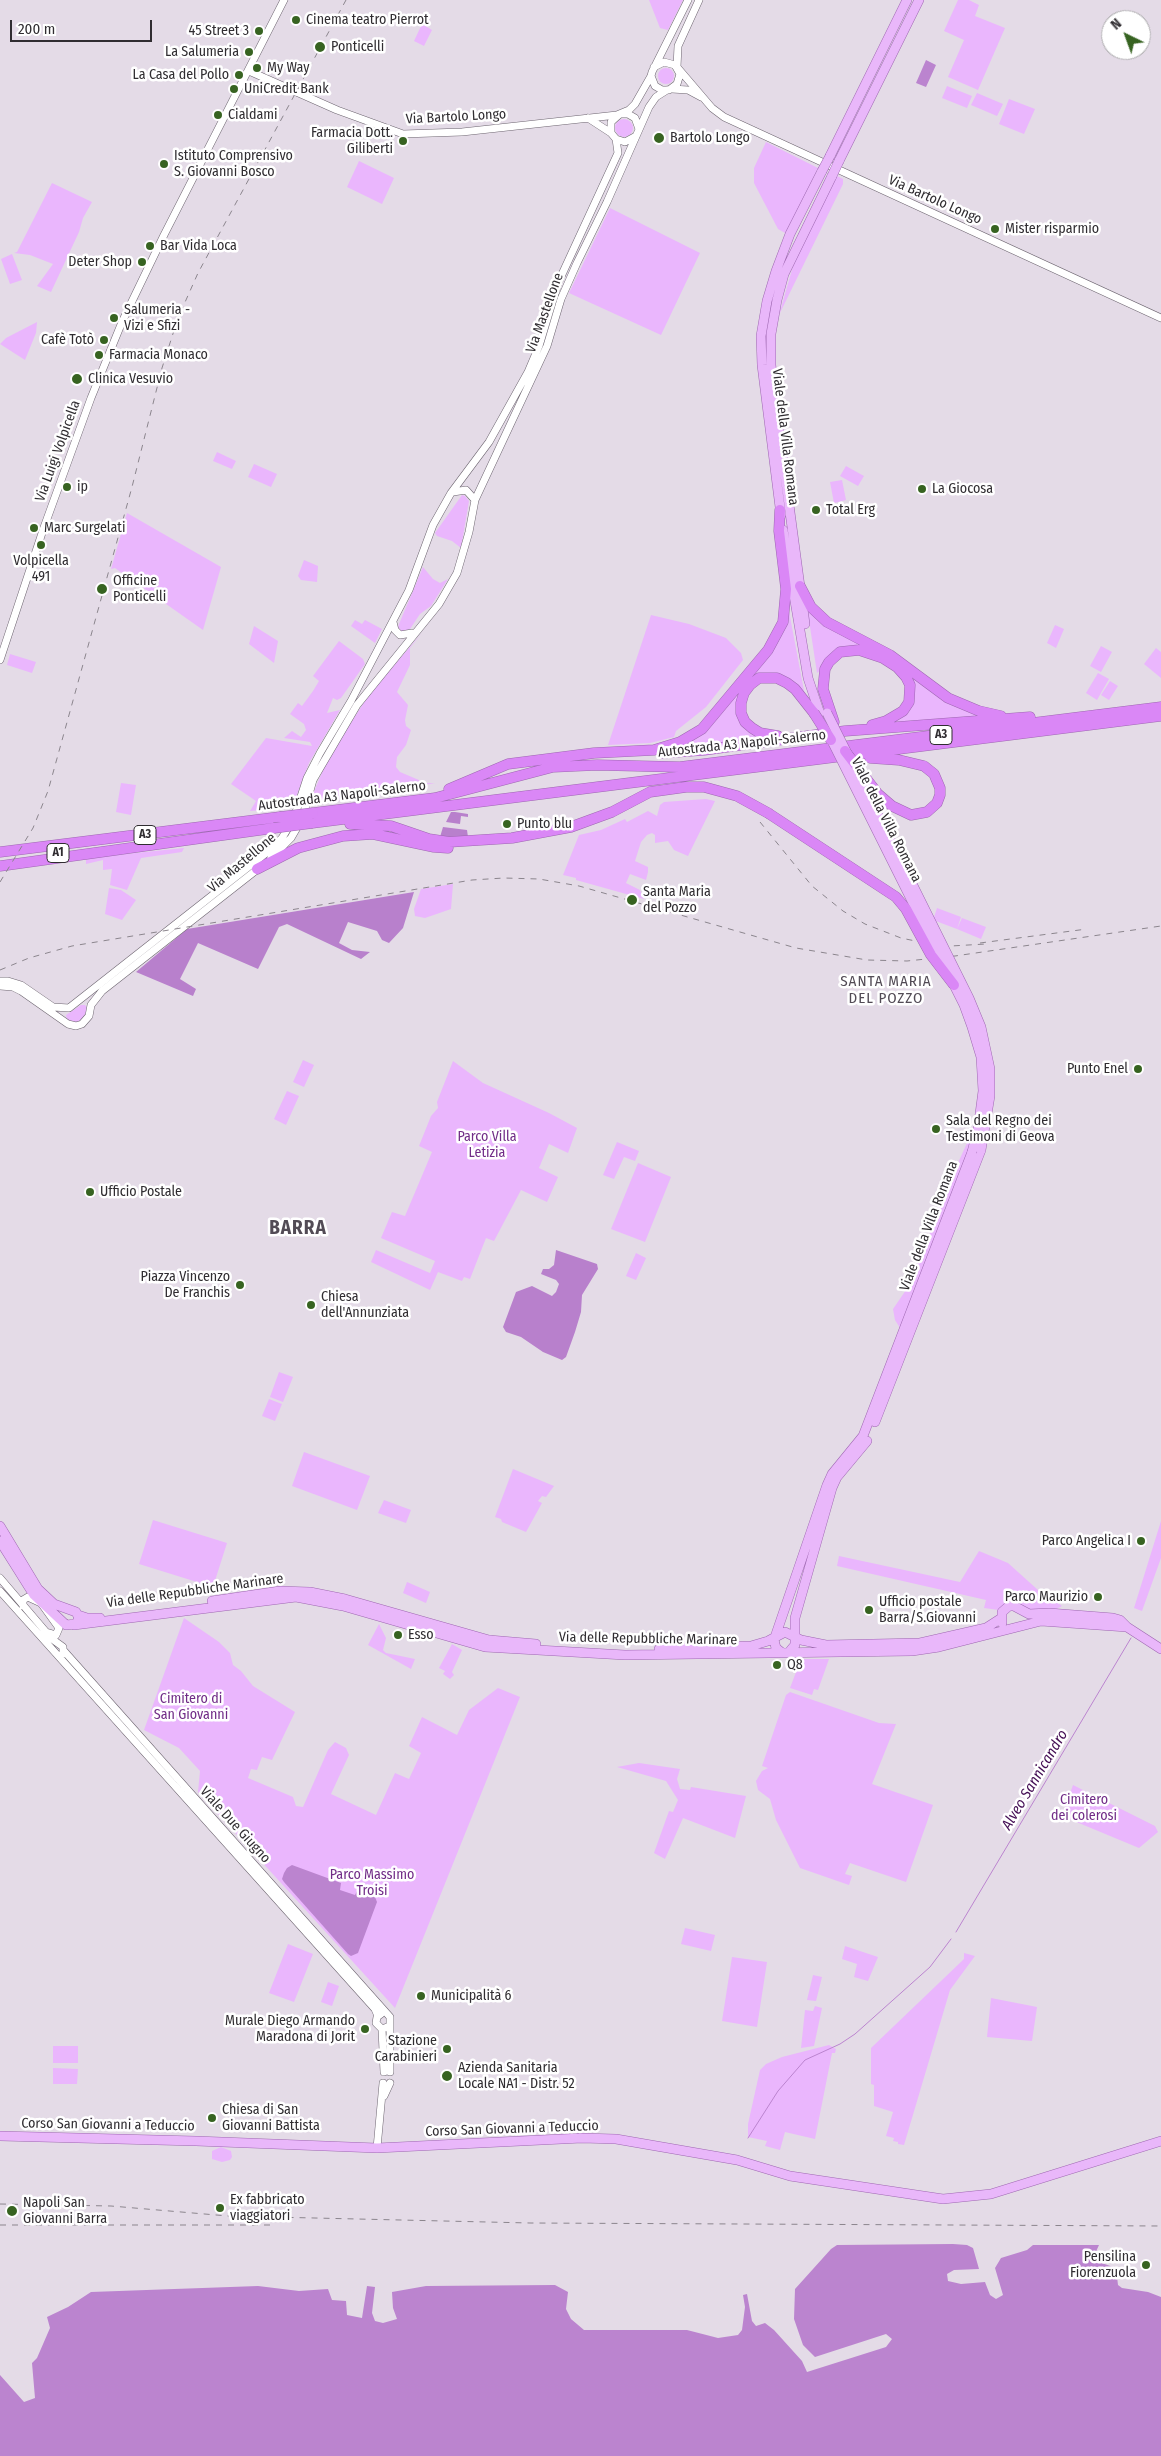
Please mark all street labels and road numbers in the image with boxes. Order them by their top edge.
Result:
street label: Via Bartolo Longo [405,106,507,128]
street label: Via Bartolo Longo [886,172,984,228]
street label: Via Mastellone [523,271,567,355]
street label: Viale della Villa Romana [768,368,802,506]
street label: Via Luigi Volpicella [32,398,84,504]
road number: A3 [930,726,952,744]
street label: Autostrada A3 Napoli-Salerno [657,727,827,761]
street label: Viale della Villa Romana [847,755,925,885]
street label: Autostrada A3 Napoli-Salerno [257,777,427,815]
road number: A3 [134,826,156,844]
street label: Via Mastellone [205,830,279,896]
road number: A1 [47,844,69,862]
street label: Viale della Villa Romana [896,1159,962,1293]
street label: Via delle Repubbliche Marinare [105,1570,285,1612]
street label: Via delle Repubbliche Marinare [559,1629,737,1649]
street label: Viale Due Giugno [196,1783,274,1867]
street label: Corso San Giovanni a Teduccio [21,2115,195,2135]
street label: Corso San Giovanni a Teduccio [425,2118,599,2140]

